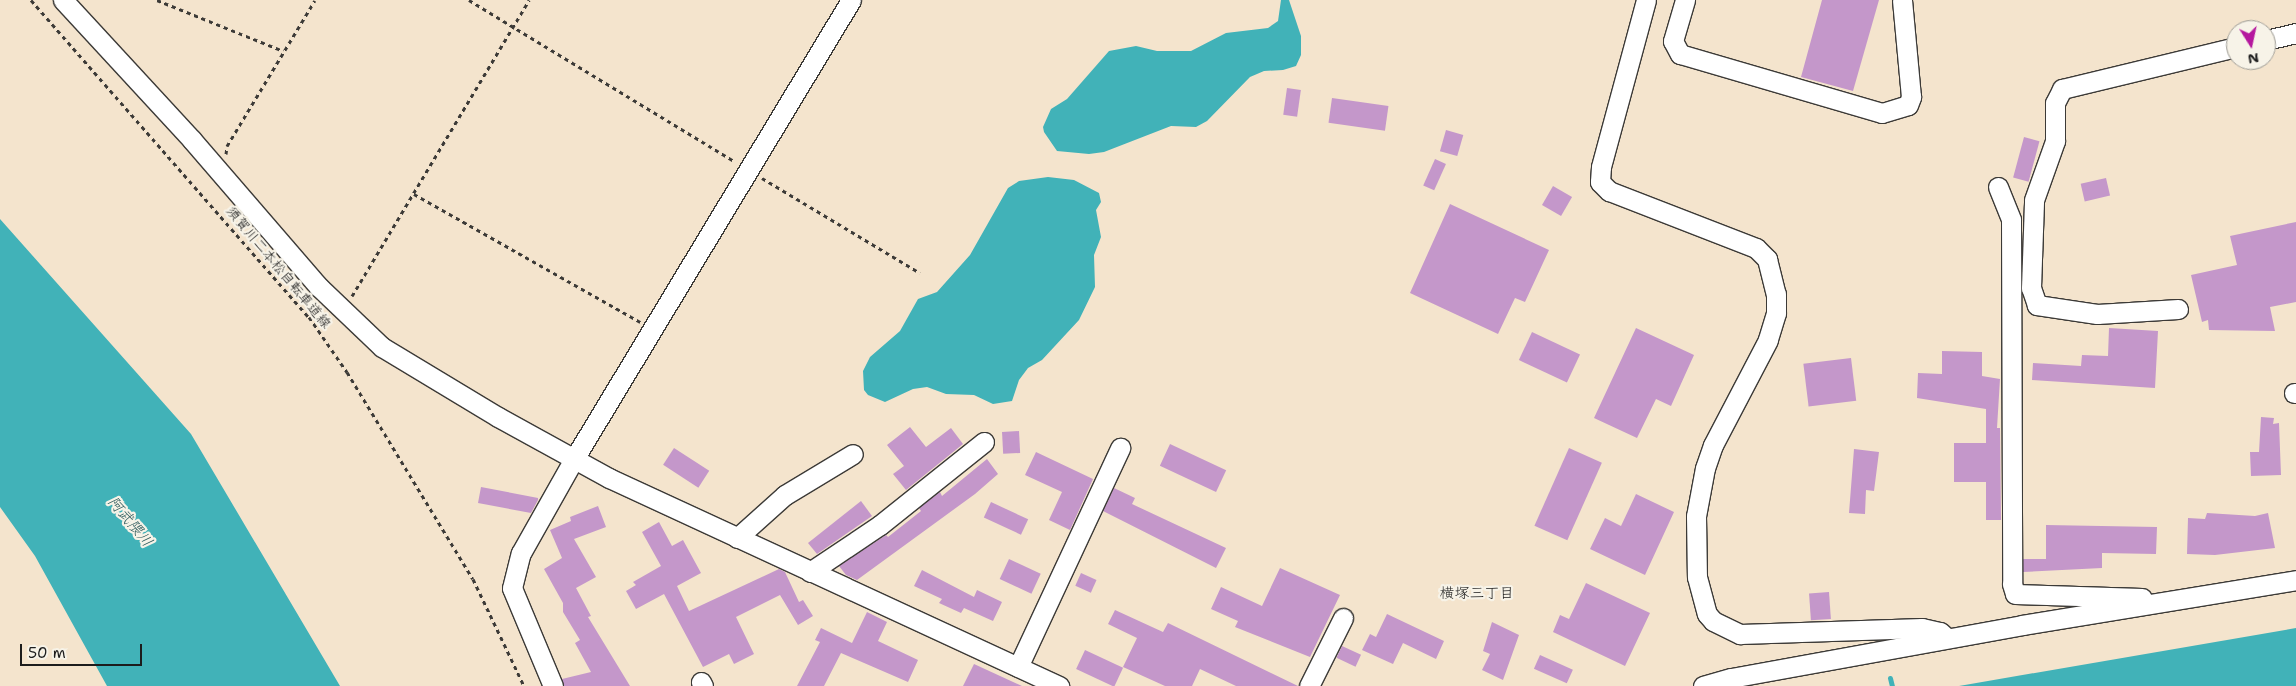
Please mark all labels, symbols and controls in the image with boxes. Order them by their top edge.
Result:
north arrow [2226,20,2276,70]
text: N [2246,49,2260,69]
street label: 須賀川二本松自転車道線 [223,203,335,331]
water label: 阿武隈川 [104,493,156,551]
district label: 横塚三丁目 [1440,585,1514,603]
scale bar [22,634,145,666]
text: 50 m [28,643,66,663]

